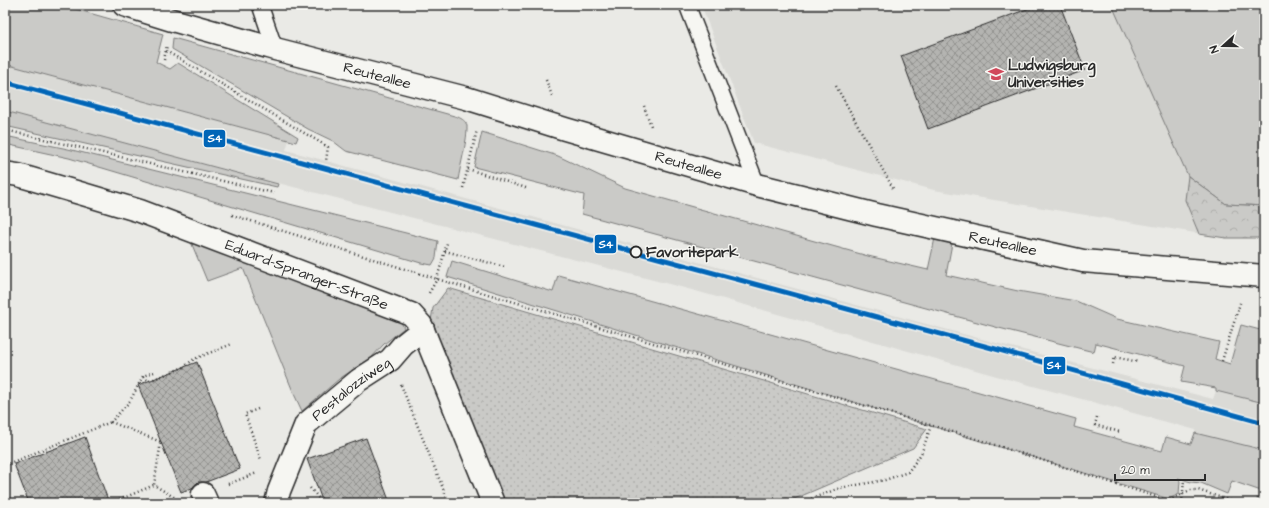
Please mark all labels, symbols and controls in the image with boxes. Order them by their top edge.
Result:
north arrow [1203,26,1243,66]
text: N [1206,43,1222,55]
place label: Ludwigsburg Universities [1008,55,1096,93]
street label: Reuteallee [341,56,414,94]
school or university icon: Ludwigsburg Universities [987,65,1005,83]
line badge: S4 [203,129,226,148]
text: S4 [207,131,223,146]
street label: Reuteallee [652,145,725,185]
street label: Reuteallee [967,225,1039,261]
street label: Eduard-Spranger-Straße [222,234,392,315]
line badge: S4 [594,234,617,254]
text: S4 [598,237,614,252]
place label: Favoritepark [646,242,739,263]
marker: Favoritepark [629,245,643,259]
street label: Pestalozziweg [307,352,396,426]
line badge: S4 [1043,356,1066,375]
text: S4 [1046,358,1062,373]
scale bar [1115,456,1205,482]
text: 20 m [1121,462,1150,479]

